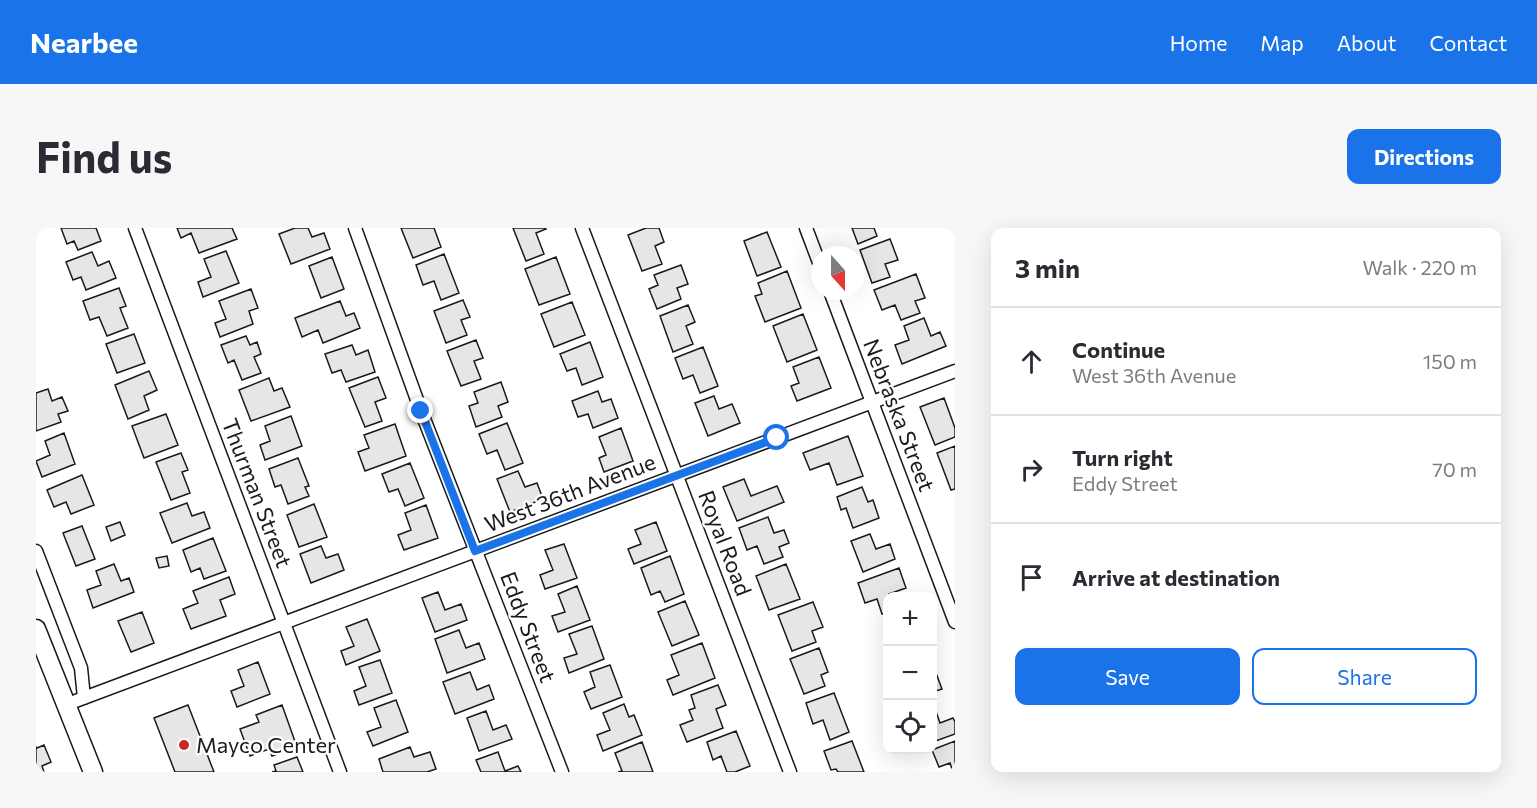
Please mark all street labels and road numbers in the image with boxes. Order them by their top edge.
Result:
street label: Nebraska Street [858,335,941,495]
street label: Thurman Street [217,414,298,571]
street label: West 36th Avenue [481,448,659,538]
street label: Royal Road [693,486,758,599]
street label: Eddy Street [495,568,562,686]

